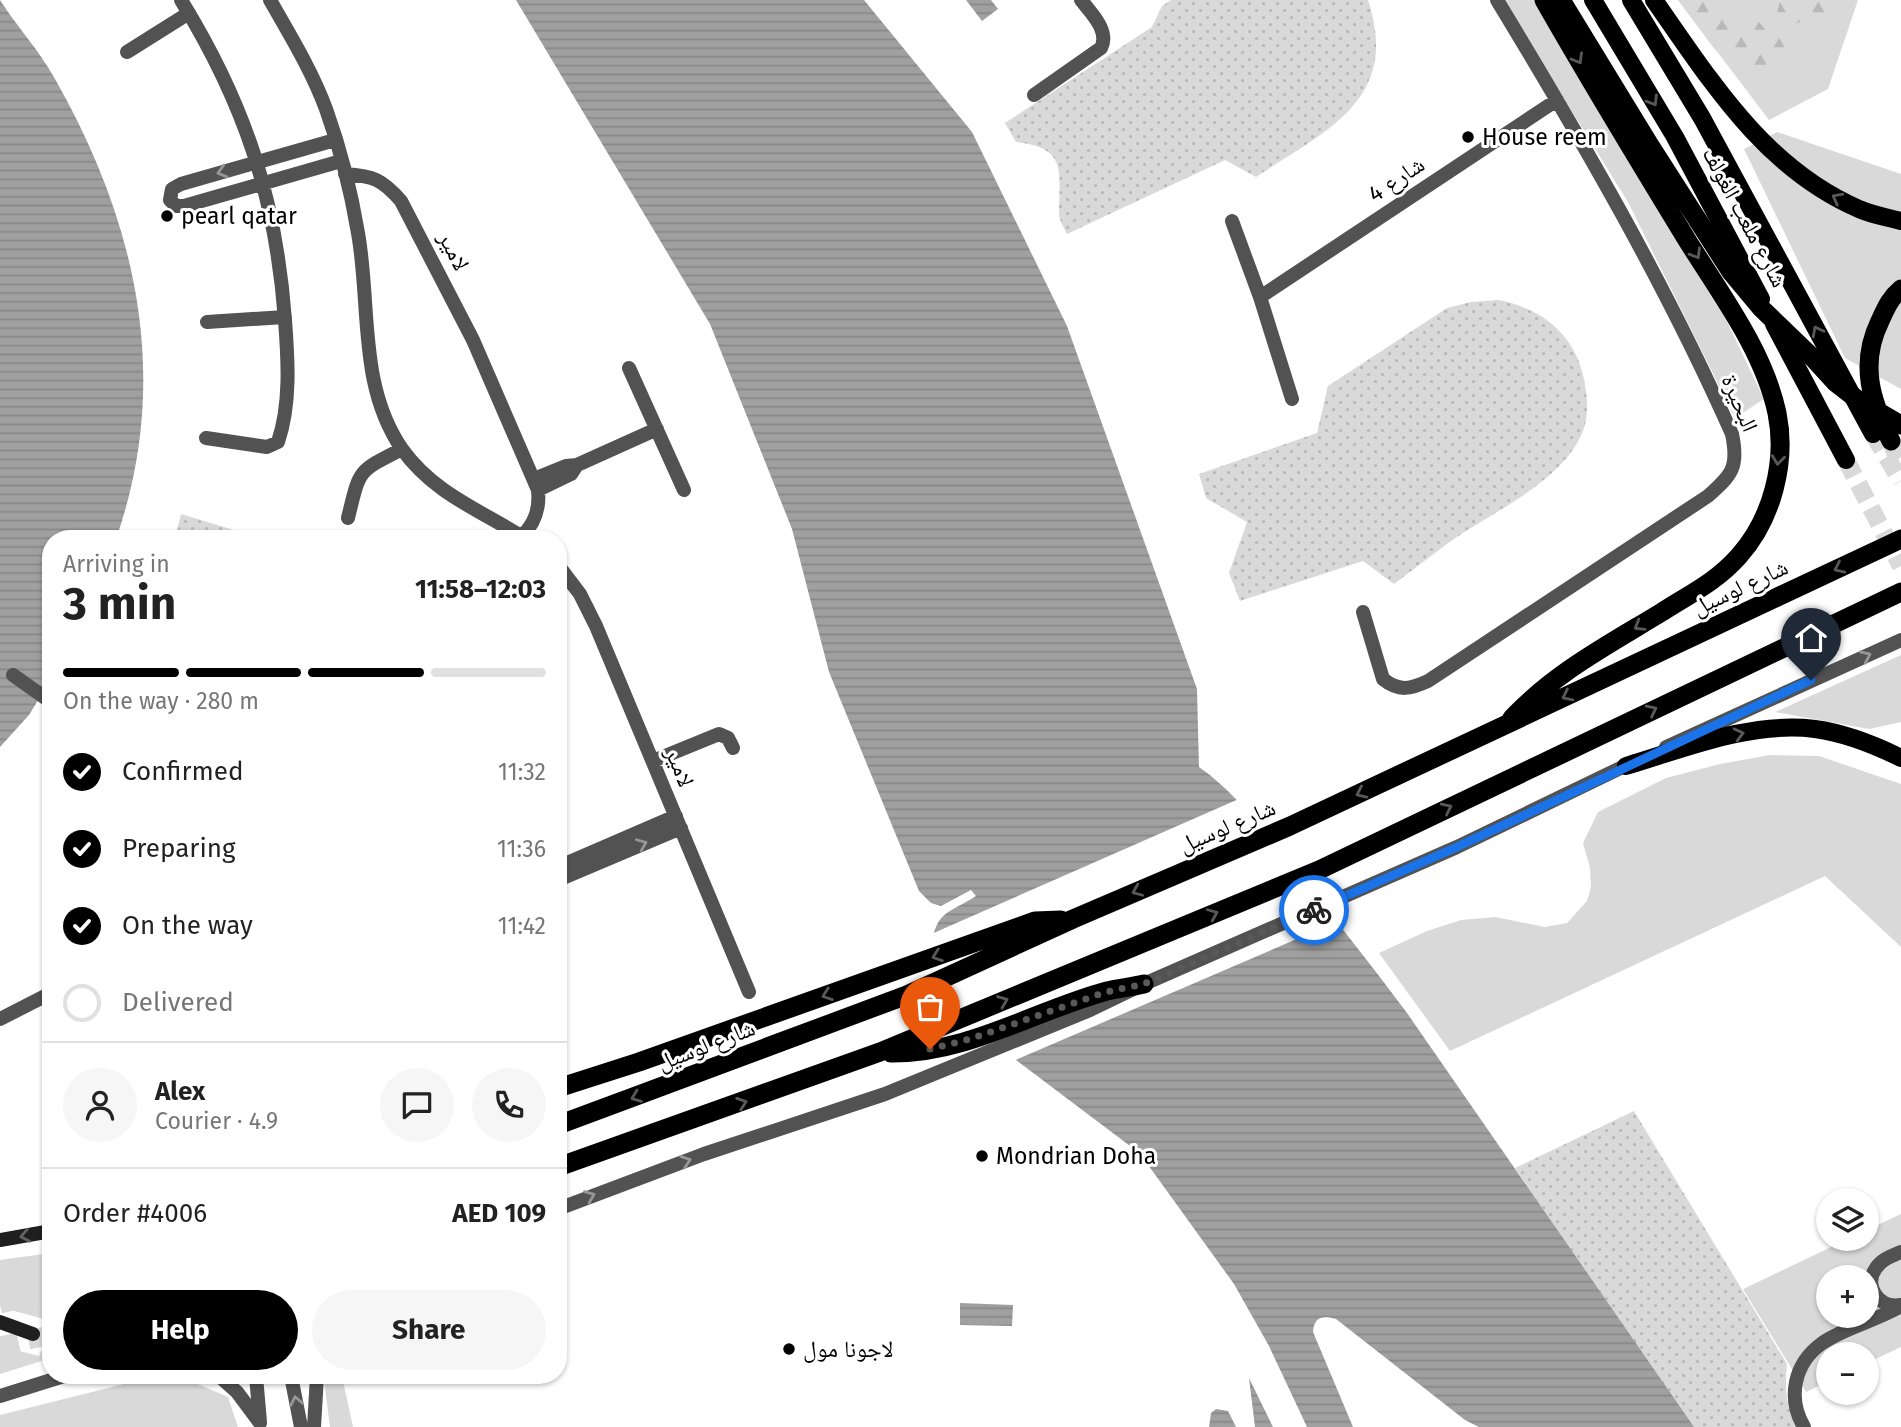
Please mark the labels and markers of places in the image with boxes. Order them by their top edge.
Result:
place label: House reem [1482,123,1607,151]
marker: House reem [1460,129,1476,145]
place label: pearl qatar [181,202,297,230]
marker: pearl qatar [159,208,175,224]
pin [1781,608,1841,680]
pin [900,977,960,1049]
place label: Mondrian Doha [996,1142,1156,1170]
marker: Mondrian Doha [974,1148,990,1164]
place label: لاجونا مول [803,1335,893,1363]
marker: لاجونا مول [781,1341,797,1357]

